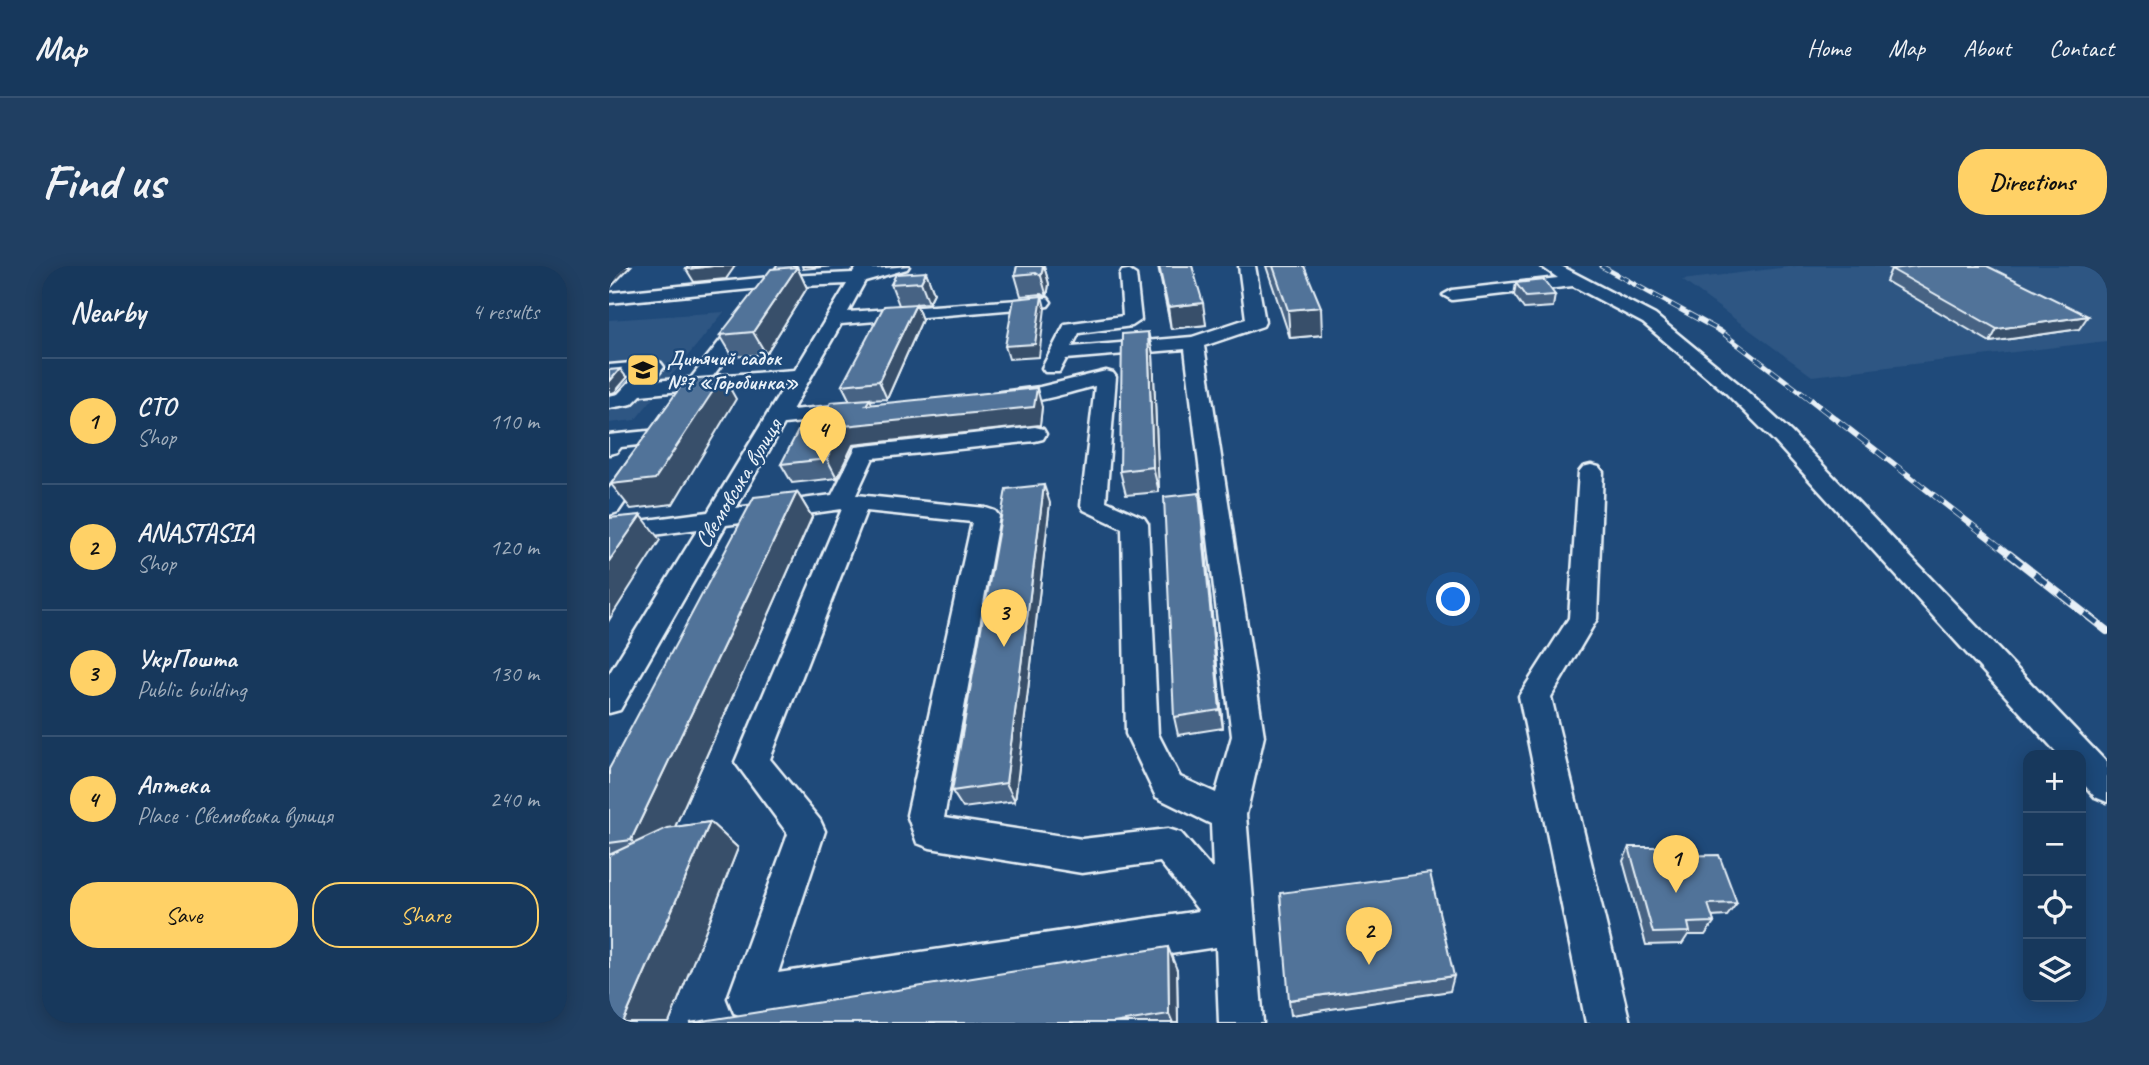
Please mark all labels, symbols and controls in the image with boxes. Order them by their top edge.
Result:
text: Map [35,27,86,69]
text: Home [1807,33,1850,63]
text: Map [1888,33,1925,63]
text: About [1963,33,2011,63]
text: Contact [2049,33,2114,63]
button: Directions [1958,149,2107,215]
text: Find us [42,151,164,213]
text: Nearby [70,293,146,331]
text: 4 results [472,297,539,326]
place label: Дитячий садок №7 «Горобинка» [667,345,799,395]
school or university icon: Дитячий садок №7 «Горобинка» [624,351,662,389]
text: СТО [137,390,175,423]
pin: 4 [800,406,846,464]
text: 1 [88,407,98,436]
text: 110 m [490,407,539,436]
street label: Свемовська вулиця [688,411,789,553]
text: Shop [137,423,176,452]
text: ANASTASIA [137,516,253,549]
text: 2 [88,533,98,562]
text: 120 m [490,533,539,562]
text: Shop [137,549,176,578]
your location [1436,582,1470,616]
pin: 3 [981,589,1027,647]
text: УкрПошта [137,642,237,675]
text: 3 [88,659,98,688]
text: 130 m [490,659,539,688]
text: Public building [137,675,246,704]
map controls [2023,750,2086,1002]
button: + [2023,750,2086,813]
text: Аптека [137,768,209,801]
text: 4 [88,785,98,814]
text: 240 m [490,785,539,814]
text: Place · Свемовська вулиця [137,801,333,830]
button: − [2023,813,2086,876]
pin: 1 [1653,835,1699,893]
button: locate [2023,876,2086,939]
button: Save [70,882,298,948]
button: Share [312,882,539,948]
pin: 2 [1346,907,1392,965]
button: layers [2023,939,2086,1002]

